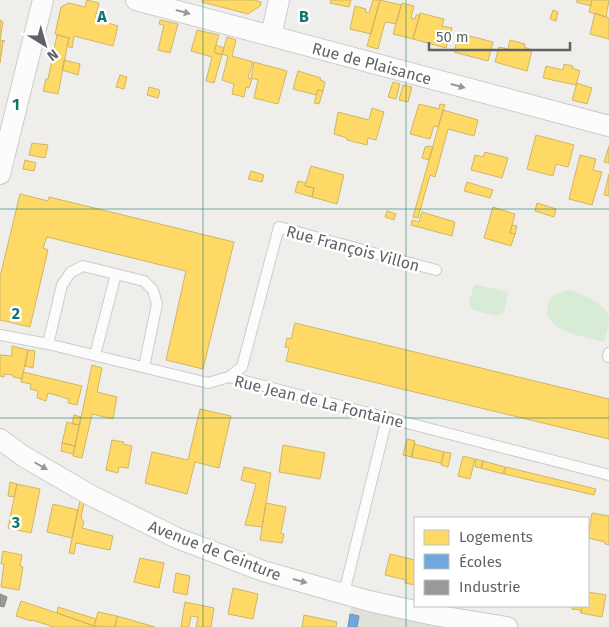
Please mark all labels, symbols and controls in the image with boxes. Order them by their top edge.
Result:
text: A [96,7,107,26]
text: B [299,7,309,26]
one-way arrow [175,9,190,17]
north arrow [20,20,70,70]
scale bar [429,20,570,52]
text: 50 m [436,28,469,46]
street label: Rue de Plaisance [310,38,434,89]
text: N [44,45,61,65]
one-way arrow [451,82,466,90]
text: 1 [12,95,20,114]
street label: Rue François Villon [284,222,422,276]
text: 2 [12,304,20,323]
street label: Rue Jean de La Fontaine [232,371,406,432]
one-way arrow [33,462,48,470]
text: 3 [11,513,20,532]
street label: Avenue de Ceinture [146,516,284,585]
legend [414,517,589,607]
text: Logements [459,528,533,546]
text: Écoles [459,553,502,571]
one-way arrow [293,578,308,586]
text: Industrie [459,578,521,596]

